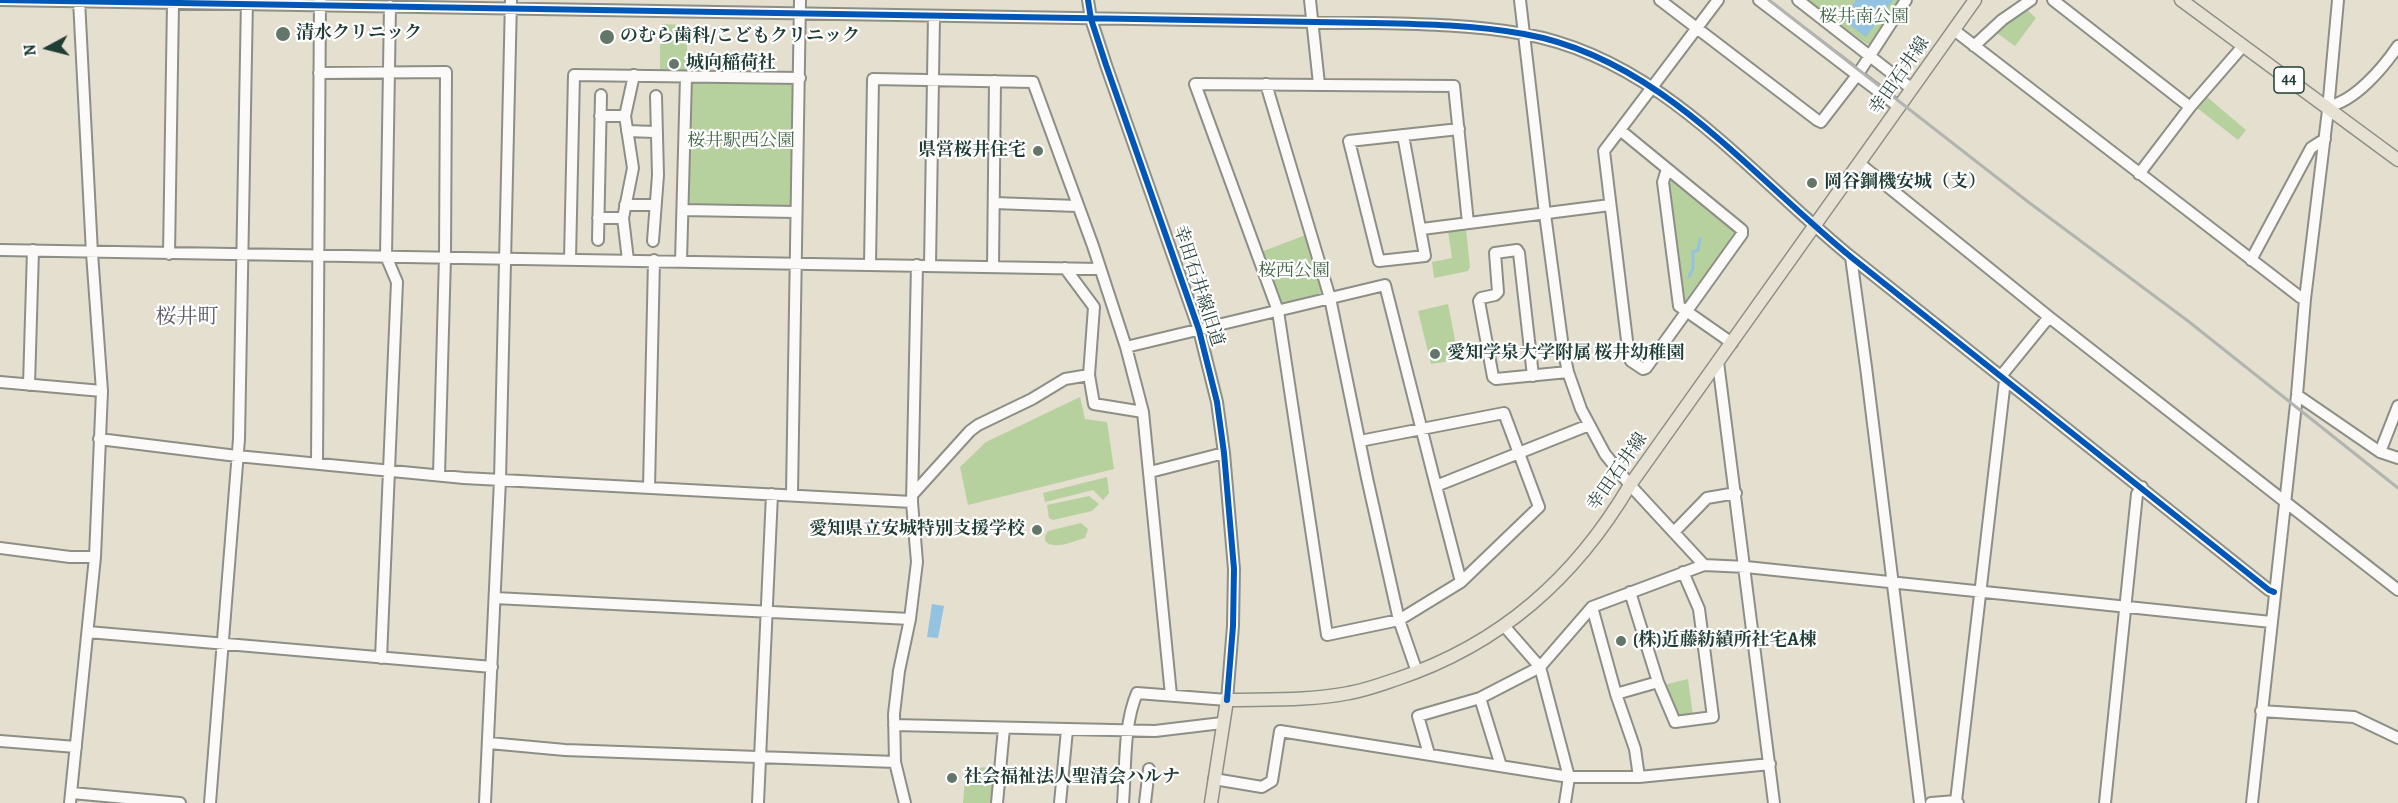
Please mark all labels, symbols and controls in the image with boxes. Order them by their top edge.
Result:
park label: 桜井南公園 [1819,7,1909,29]
north arrow [18,18,78,78]
place label: 清水クリニック [296,23,422,45]
marker: 清水クリニック [274,25,292,43]
place label: のむら歯科/こどもクリニック [620,26,860,48]
marker: のむら歯科/こどもクリニック [598,28,616,46]
street label: 幸田石井線 [1865,33,1935,119]
text: N [19,43,42,57]
place label: 城向稲荷社 [686,53,776,75]
marker: 城向稲荷社 [667,57,681,71]
road number: 44 [2274,67,2304,93]
park label: 桜井駅西公園 [687,131,795,153]
place label: 県営桜井住宅 [918,140,1026,162]
marker: 県営桜井住宅 [1031,144,1045,158]
place label: 岡谷鋼機安城（支） [1824,172,1986,194]
marker: 岡谷鋼機安城（支） [1805,176,1819,190]
street label: 幸田石井線旧道 [1168,223,1228,349]
park label: 桜西公園 [1258,261,1330,283]
district label: 桜井町 [156,305,218,331]
place label: 愛知学泉大学附属 桜井幼稚園 [1447,343,1684,365]
marker: 愛知学泉大学附属 桜井幼稚園 [1428,347,1442,361]
street label: 幸田石井線 [1583,429,1653,515]
place label: 愛知県立安城特別支援学校 [809,519,1025,541]
marker: 愛知県立安城特別支援学校 [1030,523,1044,537]
place label: (株)近藤紡績所社宅A棟 [1633,630,1817,652]
marker: (株)近藤紡績所社宅A棟 [1614,634,1628,648]
place label: 社会福祉法人聖清会ハルナ [964,767,1180,789]
marker: 社会福祉法人聖清会ハルナ [945,771,959,785]

